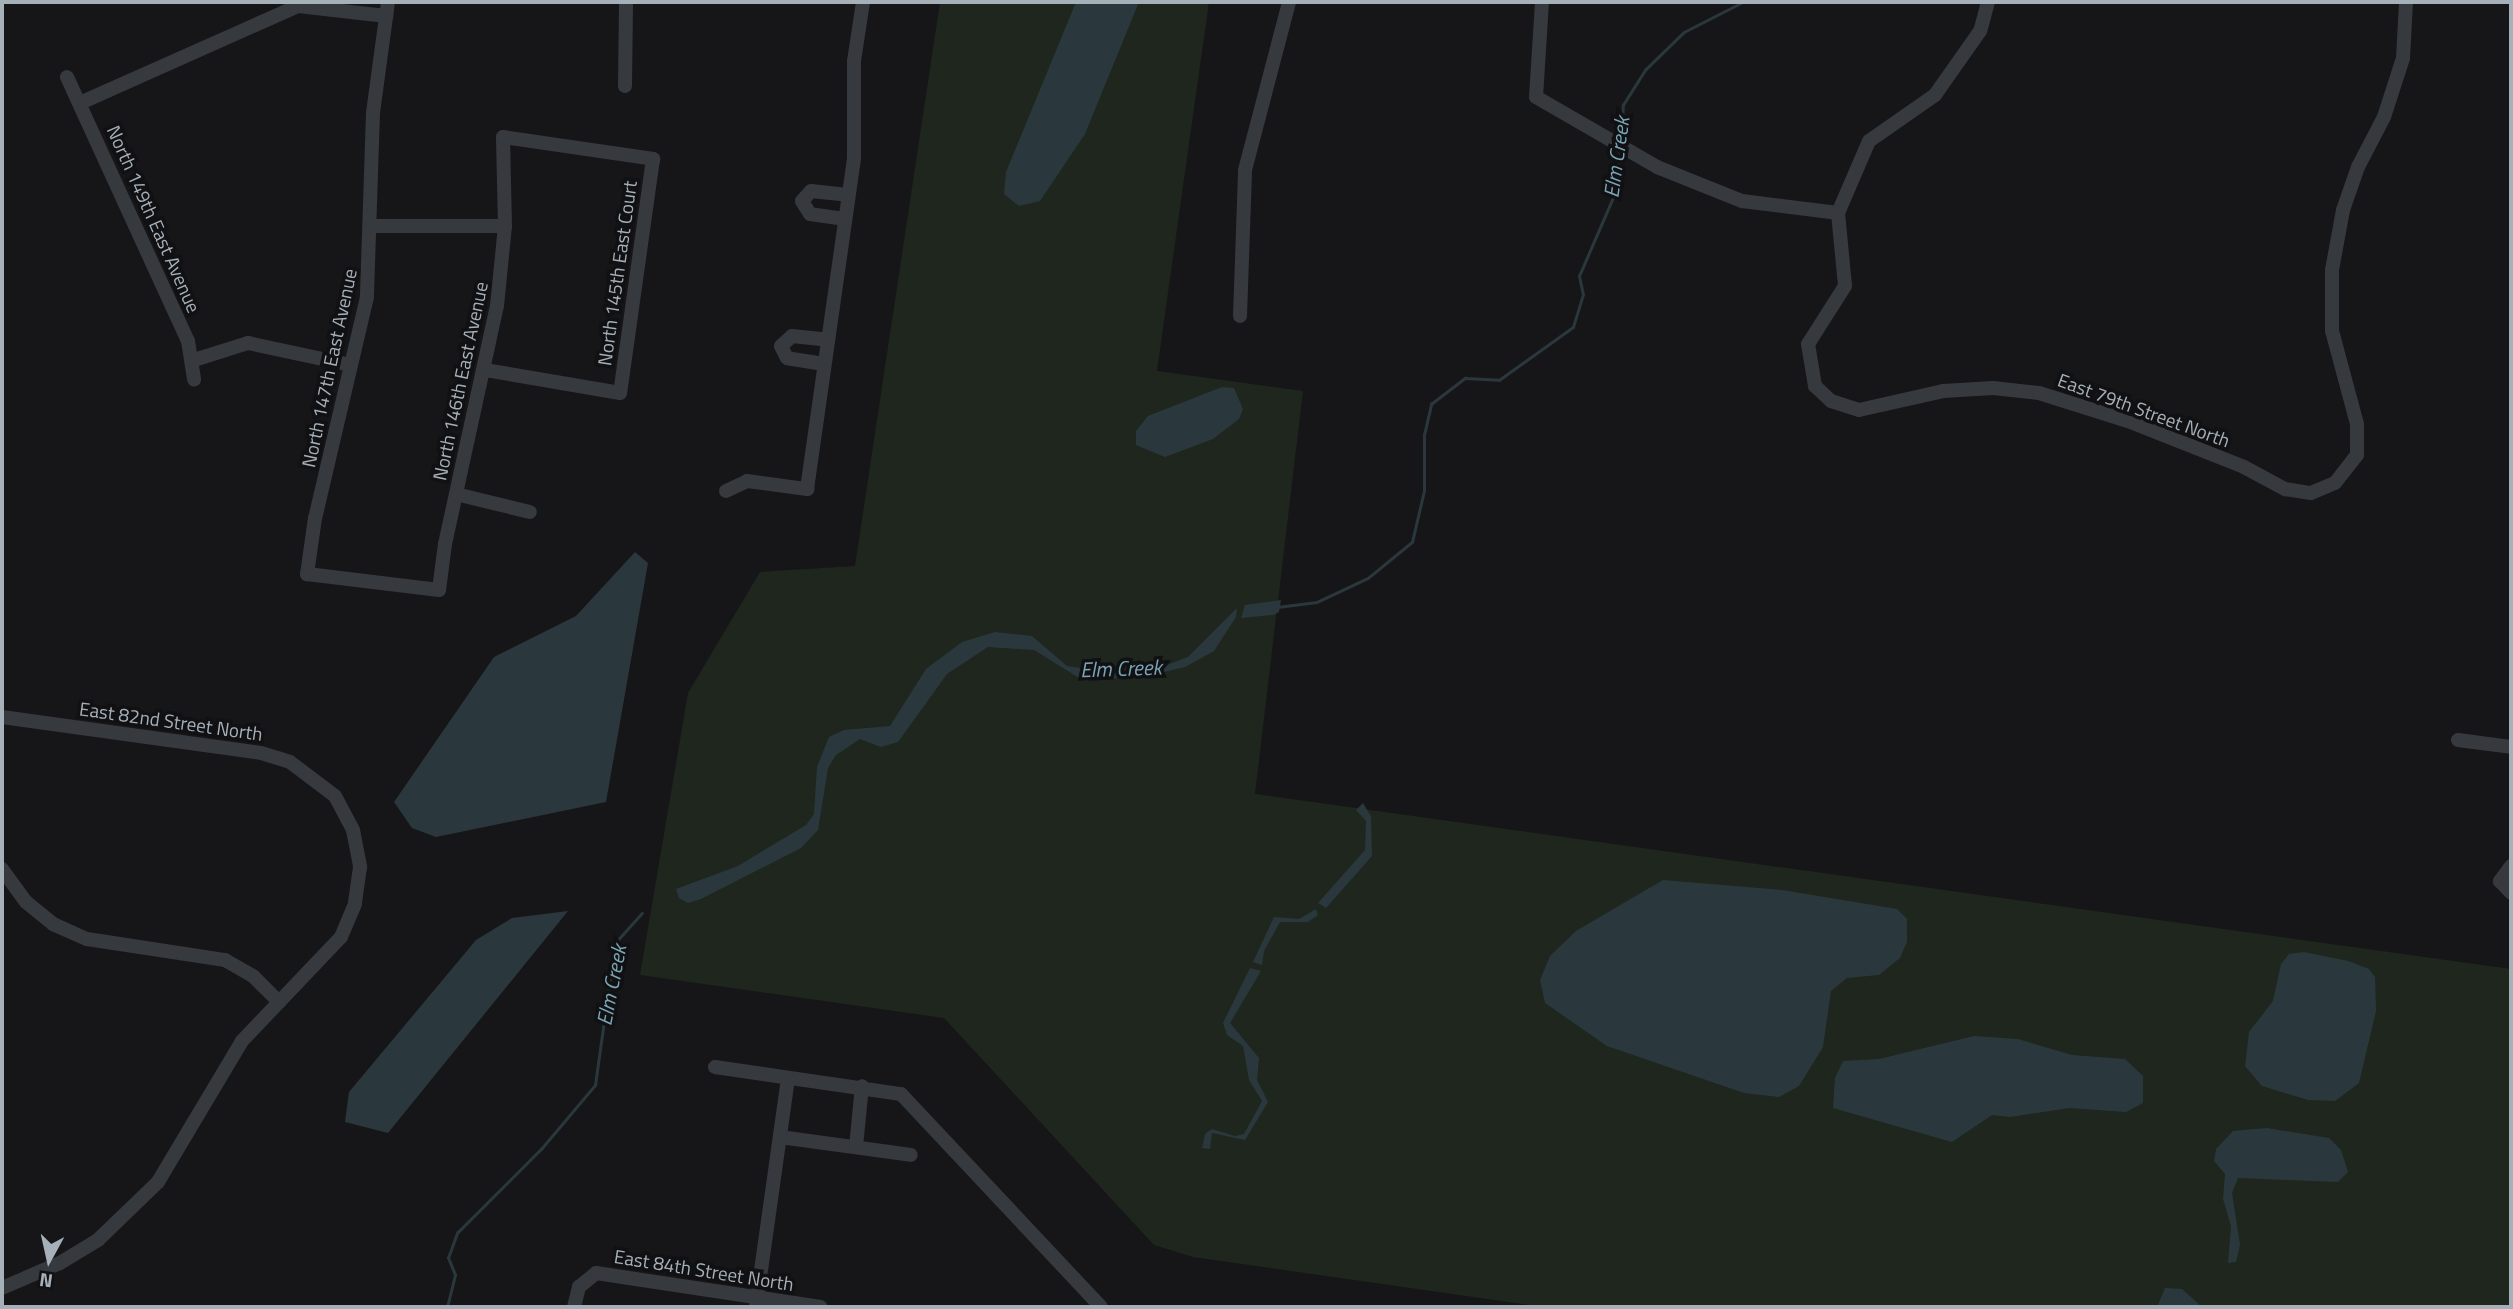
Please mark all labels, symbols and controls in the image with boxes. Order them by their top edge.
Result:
water label: Elm Creek [1598,115,1634,199]
street label: North 149th East Avenue [102,122,206,316]
street label: North 145th East Court [593,179,641,367]
street label: North 147th East Avenue [297,267,361,469]
street label: North 146th East Avenue [428,280,492,482]
street label: East 79th Street North [2055,368,2233,452]
water label: Elm Creek [1080,654,1162,682]
street label: East 82nd Street North [78,697,264,745]
water label: Elm Creek [591,942,631,1028]
north arrow [14,1225,84,1295]
street label: East 84th Street North [613,1245,795,1295]
text: N [37,1266,55,1297]

